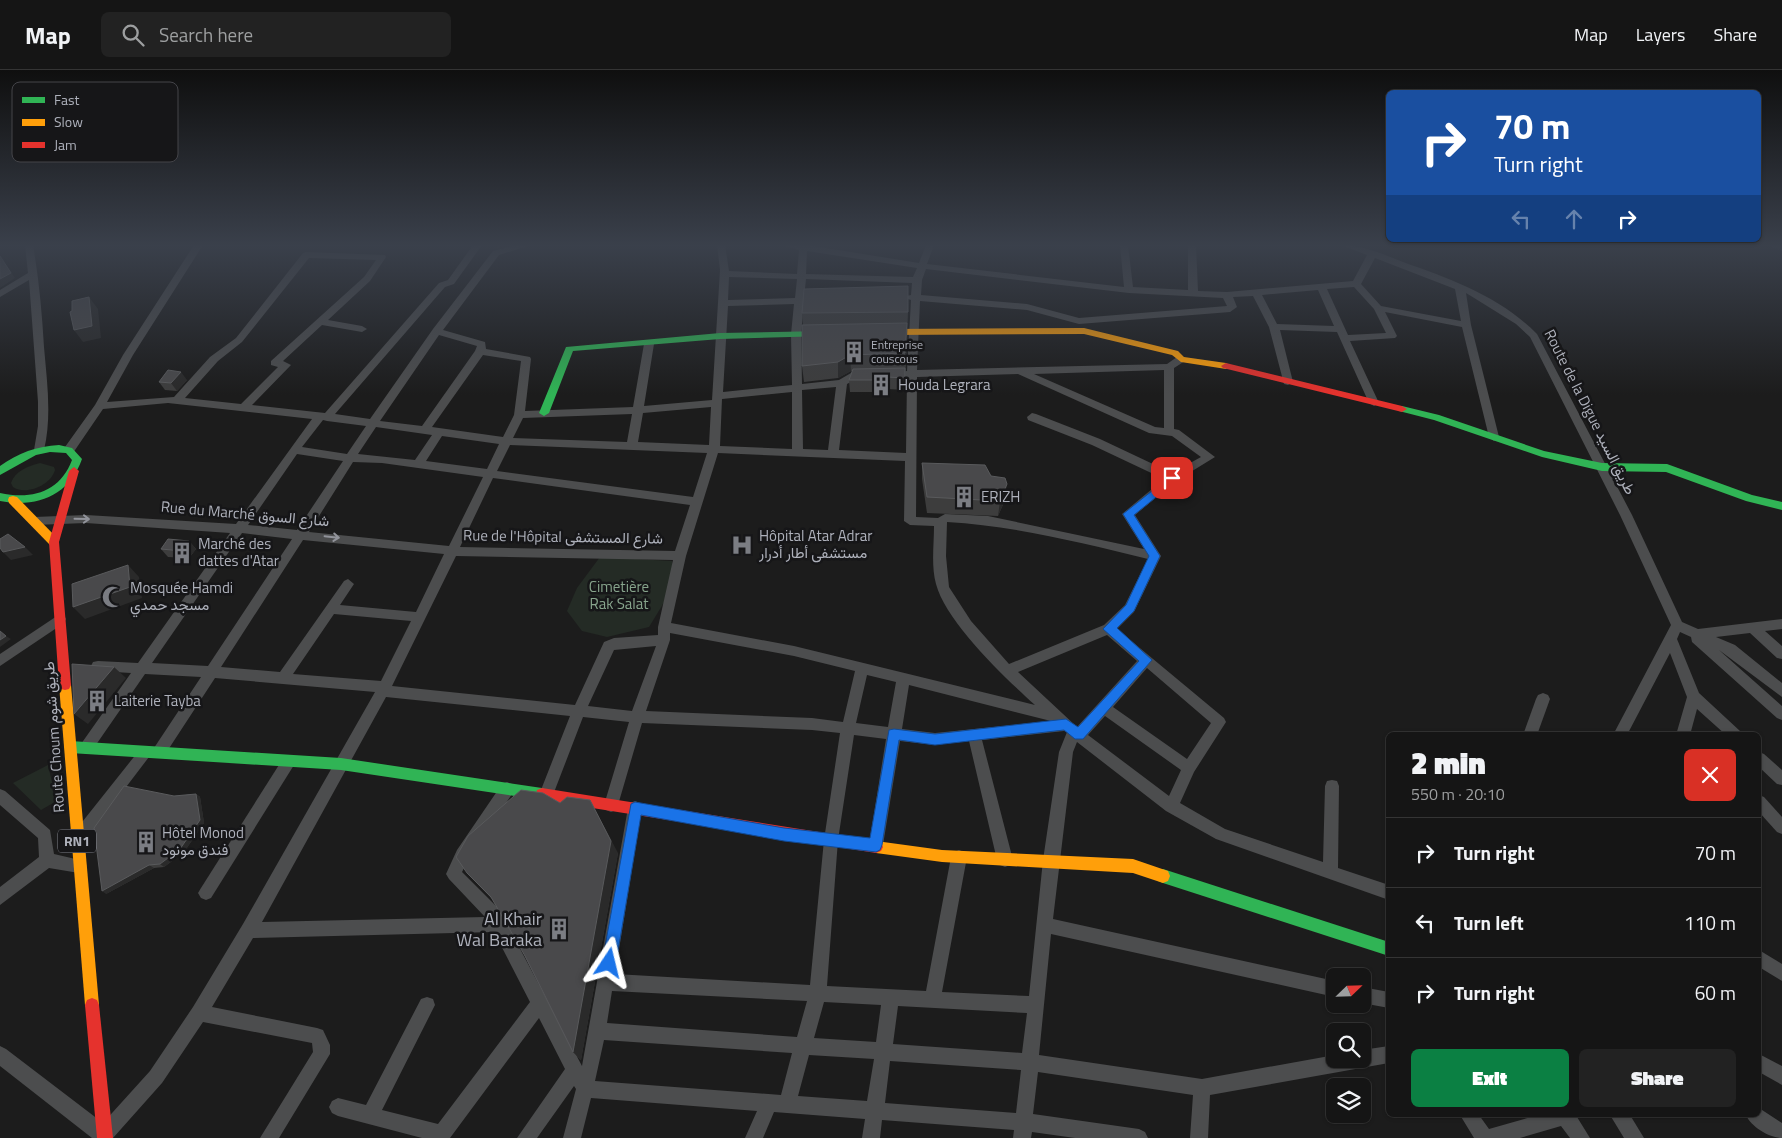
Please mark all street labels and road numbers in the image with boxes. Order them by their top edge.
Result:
street label: Route de la Digue طريق السيد [1539,325,1642,499]
street label: Rue du Marché شارع السوق [160,495,330,532]
street label: Rue de l'Hôpital شارع المستشفى [463,523,663,550]
street label: Route Choum طريق شوم [37,660,70,813]
road number: RN1 [58,829,96,852]

